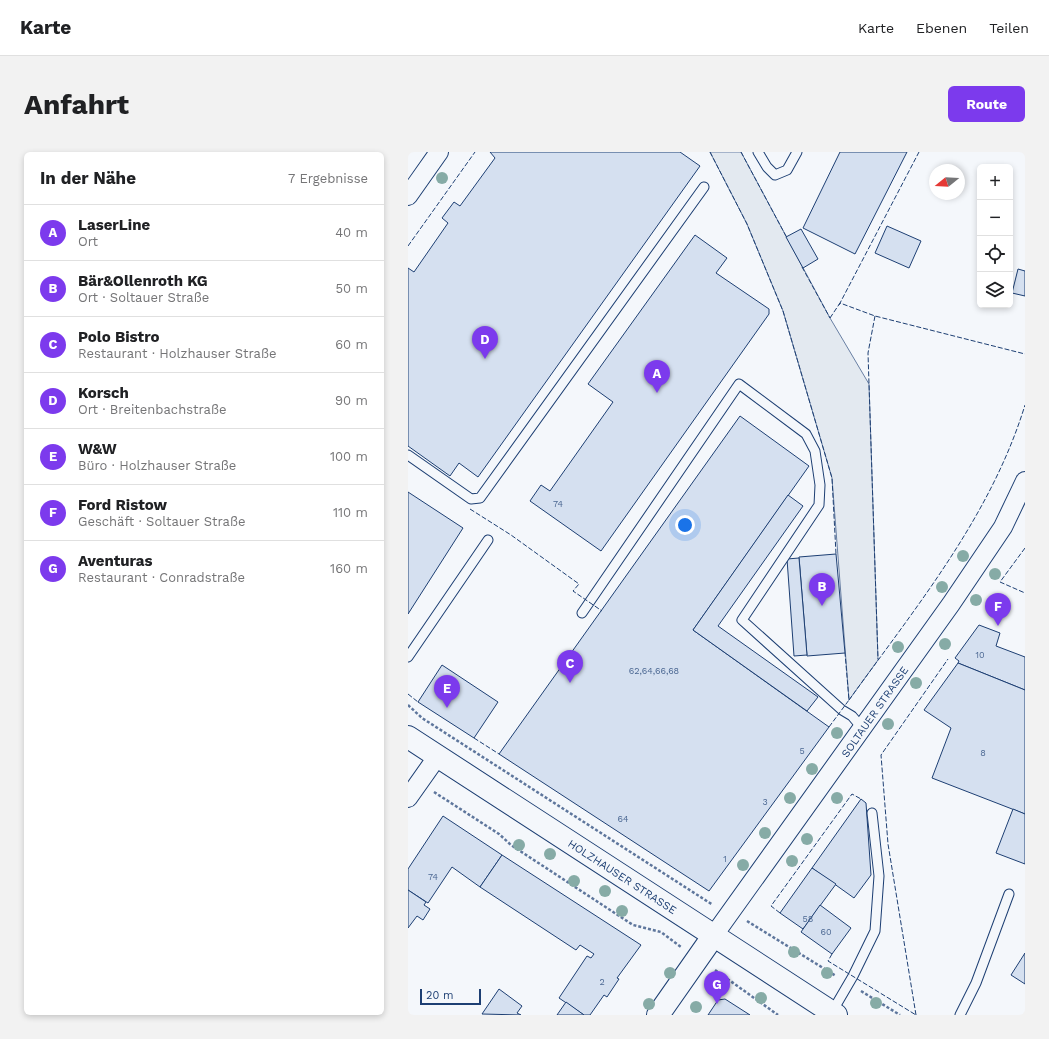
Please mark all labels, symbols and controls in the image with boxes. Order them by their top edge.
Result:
text: Karte [20,16,71,39]
text: Karte [858,20,894,36]
text: Ebenen [916,20,967,36]
text: Teilen [989,20,1029,36]
button: Route [948,86,1025,122]
text: Anfahrt [24,88,129,121]
north arrow [929,164,965,200]
map controls [977,164,1013,308]
button: + [977,164,1013,200]
text: In der Nähe [40,168,136,188]
text: 7 Ergebnisse [288,171,368,186]
button: − [977,200,1013,236]
text: LaserLine [78,216,150,234]
text: A [49,225,57,240]
text: 40 m [335,225,368,240]
text: Ort [78,234,98,249]
button: locate [977,236,1013,272]
text: Bär&Ollenroth KG [78,272,208,290]
button: layers [977,272,1013,308]
text: B [49,281,57,296]
text: 50 m [336,281,368,296]
text: Ort · Soltauer Straße [78,290,209,305]
pin: D [472,326,498,359]
text: Polo Bistro [78,328,159,346]
text: C [49,337,57,352]
text: 60 m [335,337,368,352]
text: Restaurant · Holzhauser Straße [78,346,276,361]
pin: A [644,360,670,393]
text: Korsch [78,384,129,402]
text: D [48,393,58,408]
text: 90 m [335,393,368,408]
text: Ort · Breitenbachstraße [78,402,227,417]
text: W&W [78,440,117,458]
text: E [49,449,57,464]
text: 100 m [330,449,368,464]
text: Büro · Holzhauser Straße [78,458,236,473]
text: Ford Ristow [78,496,167,514]
house number: 74 [553,499,563,509]
text: F [49,505,57,520]
text: 110 m [333,505,368,520]
text: Geschäft · Soltauer Straße [78,514,246,529]
your location [675,515,695,535]
text: Aventuras [78,552,153,570]
text: G [48,561,58,576]
text: 160 m [330,561,368,576]
text: Restaurant · Conradstraße [78,570,245,585]
pin: B [809,573,835,606]
pin: F [985,593,1011,626]
pin: C [557,650,583,683]
house number: 10 [975,650,985,660]
street label: SOLTAUER STRASSE [839,664,911,760]
house number: 62,64,66,68 [629,666,679,676]
pin: E [434,675,460,708]
house number: 5 [799,746,805,756]
house number: 8 [980,748,986,758]
house number: 3 [762,797,768,807]
house number: 64 [618,814,629,824]
street label: HOLZHAUSER STRASSE [565,837,679,917]
house number: 1 [723,854,727,864]
house number: 74 [428,872,438,882]
house number: 58 [803,914,813,924]
house number: 60 [820,927,832,937]
pin: G [704,971,730,1004]
house number: 2 [599,977,605,987]
scale bar [420,987,481,1006]
text: 20 m [426,989,454,1002]

